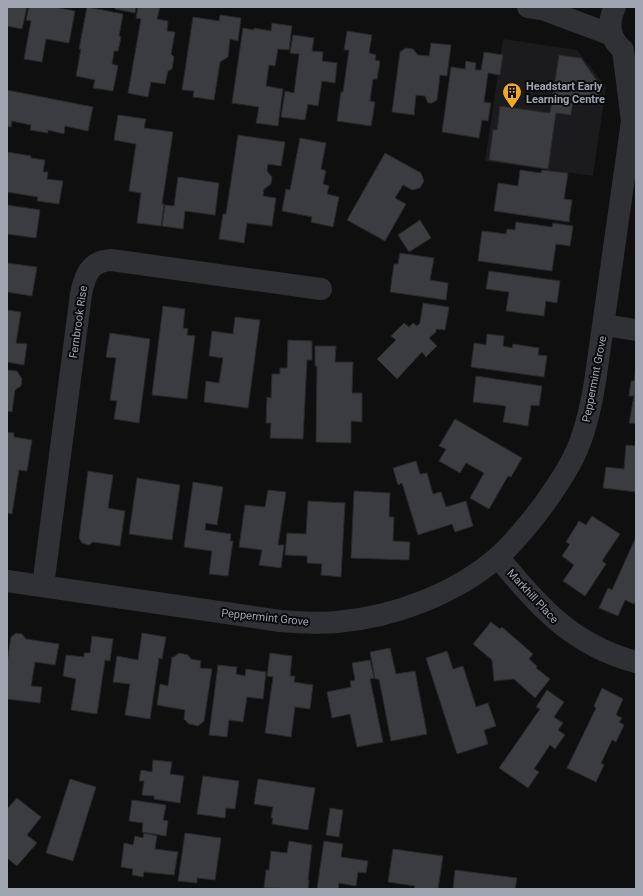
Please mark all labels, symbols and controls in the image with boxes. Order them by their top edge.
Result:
place label: Headstart Early Learning Centre [526,80,605,106]
building icon: Headstart Early Learning Centre [501,81,523,109]
street label: Fernbrook Rise [67,285,90,359]
street label: Peppermint Grove [580,335,609,423]
street label: Markhill Place [504,567,561,626]
street label: Peppermint Grove [221,606,309,629]

